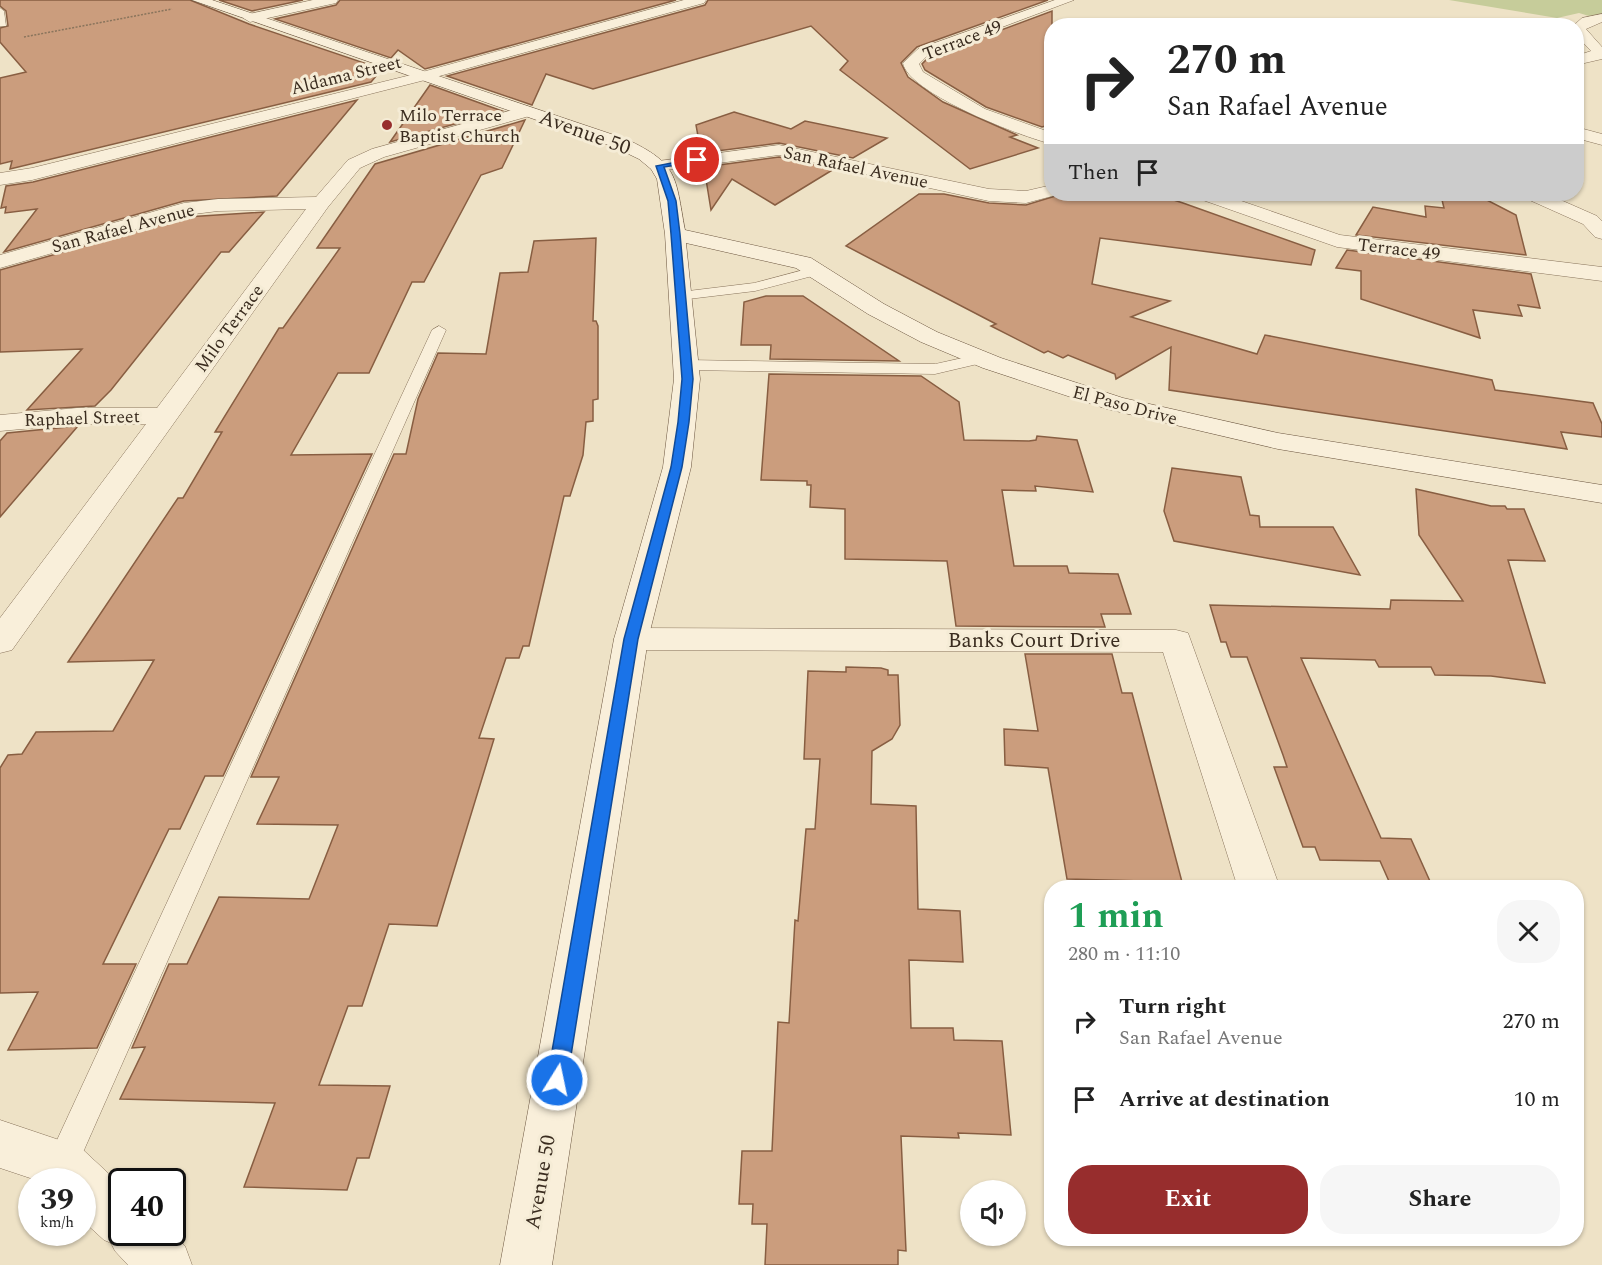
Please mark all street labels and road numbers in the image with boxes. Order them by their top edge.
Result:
street label: Terrace 49 [919,13,1006,68]
street label: Aldama Street [288,49,404,102]
street label: Avenue 50 [534,102,635,164]
street label: San Rafael Avenue [781,139,931,196]
street label: San Rafael Avenue [49,196,198,261]
street label: Terrace 49 [1356,231,1442,268]
street label: Milo Terrace [188,279,271,378]
street label: El Paso Drive [1069,379,1180,432]
street label: Raphael Street [24,403,140,434]
street label: Banks Court Drive [948,625,1120,657]
street label: Avenue 50 [517,1132,565,1232]

